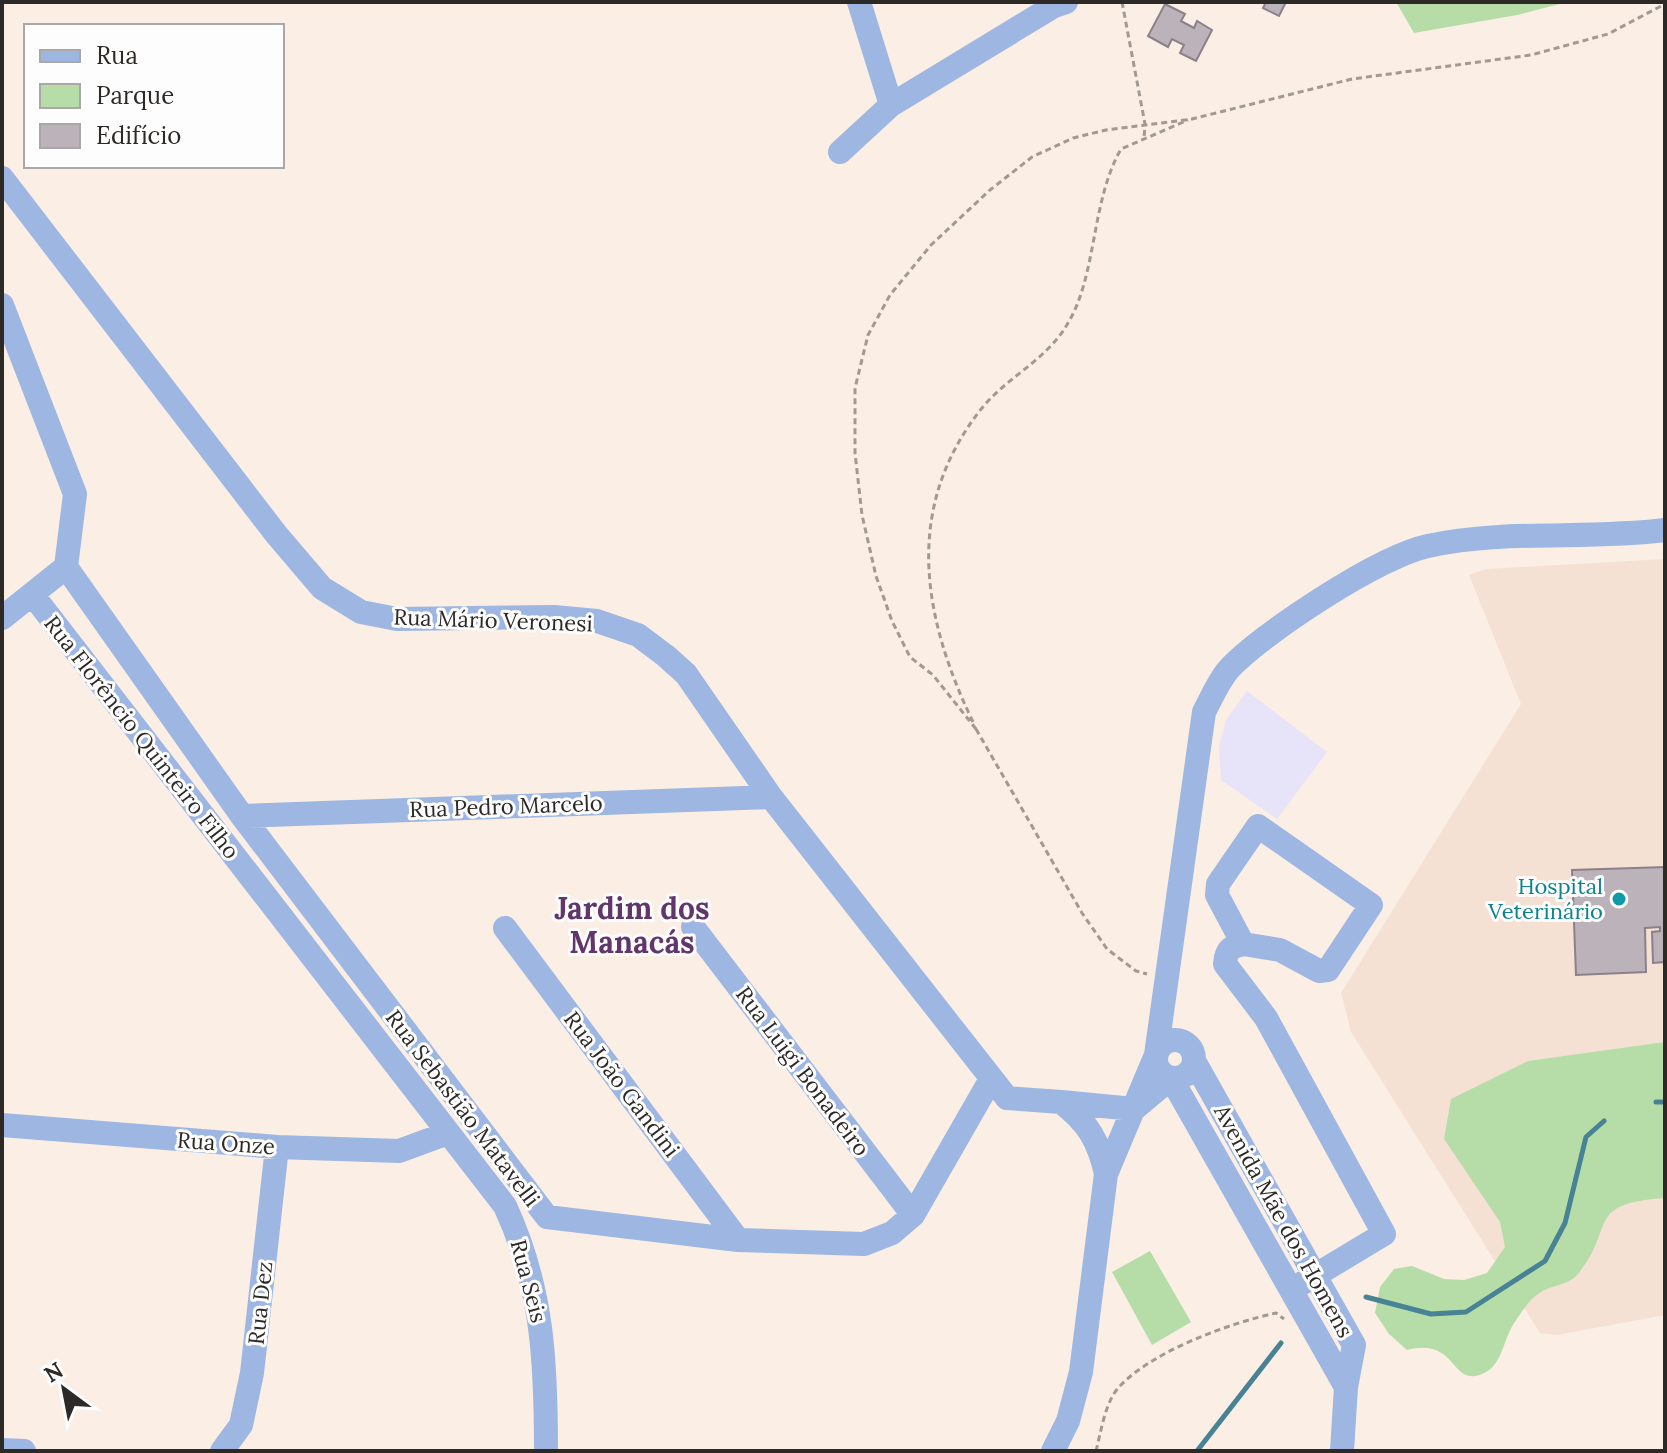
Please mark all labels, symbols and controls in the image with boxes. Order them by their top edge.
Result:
legend [24,24,284,168]
text: Rua [96,40,138,71]
text: Parque [96,80,174,111]
text: Edifício [96,120,181,151]
street label: Rua Mário Veronesi [393,603,593,637]
street label: Rua Florêncio Quinteiro Filho [38,610,246,864]
street label: Rua Pedro Marcelo [409,789,603,823]
place label: Hospital Veterinário [1487,872,1603,925]
district label: Jardim dos Manacás [554,889,710,961]
marker: Hospital Veterinário [1610,890,1628,908]
street label: Rua Luigi Bonadeiro [730,980,876,1162]
street label: Rua Sebastião Matavelli [380,1004,546,1212]
street label: Rua João Gandini [558,1006,686,1162]
street label: Avenida Mãe dos Homens [1208,1099,1360,1342]
street label: Rua Onze [176,1126,276,1160]
street label: Rua Seis [504,1236,554,1326]
street label: Rua Dez [242,1260,278,1346]
north arrow [24,1349,104,1429]
text: N [39,1356,68,1388]

